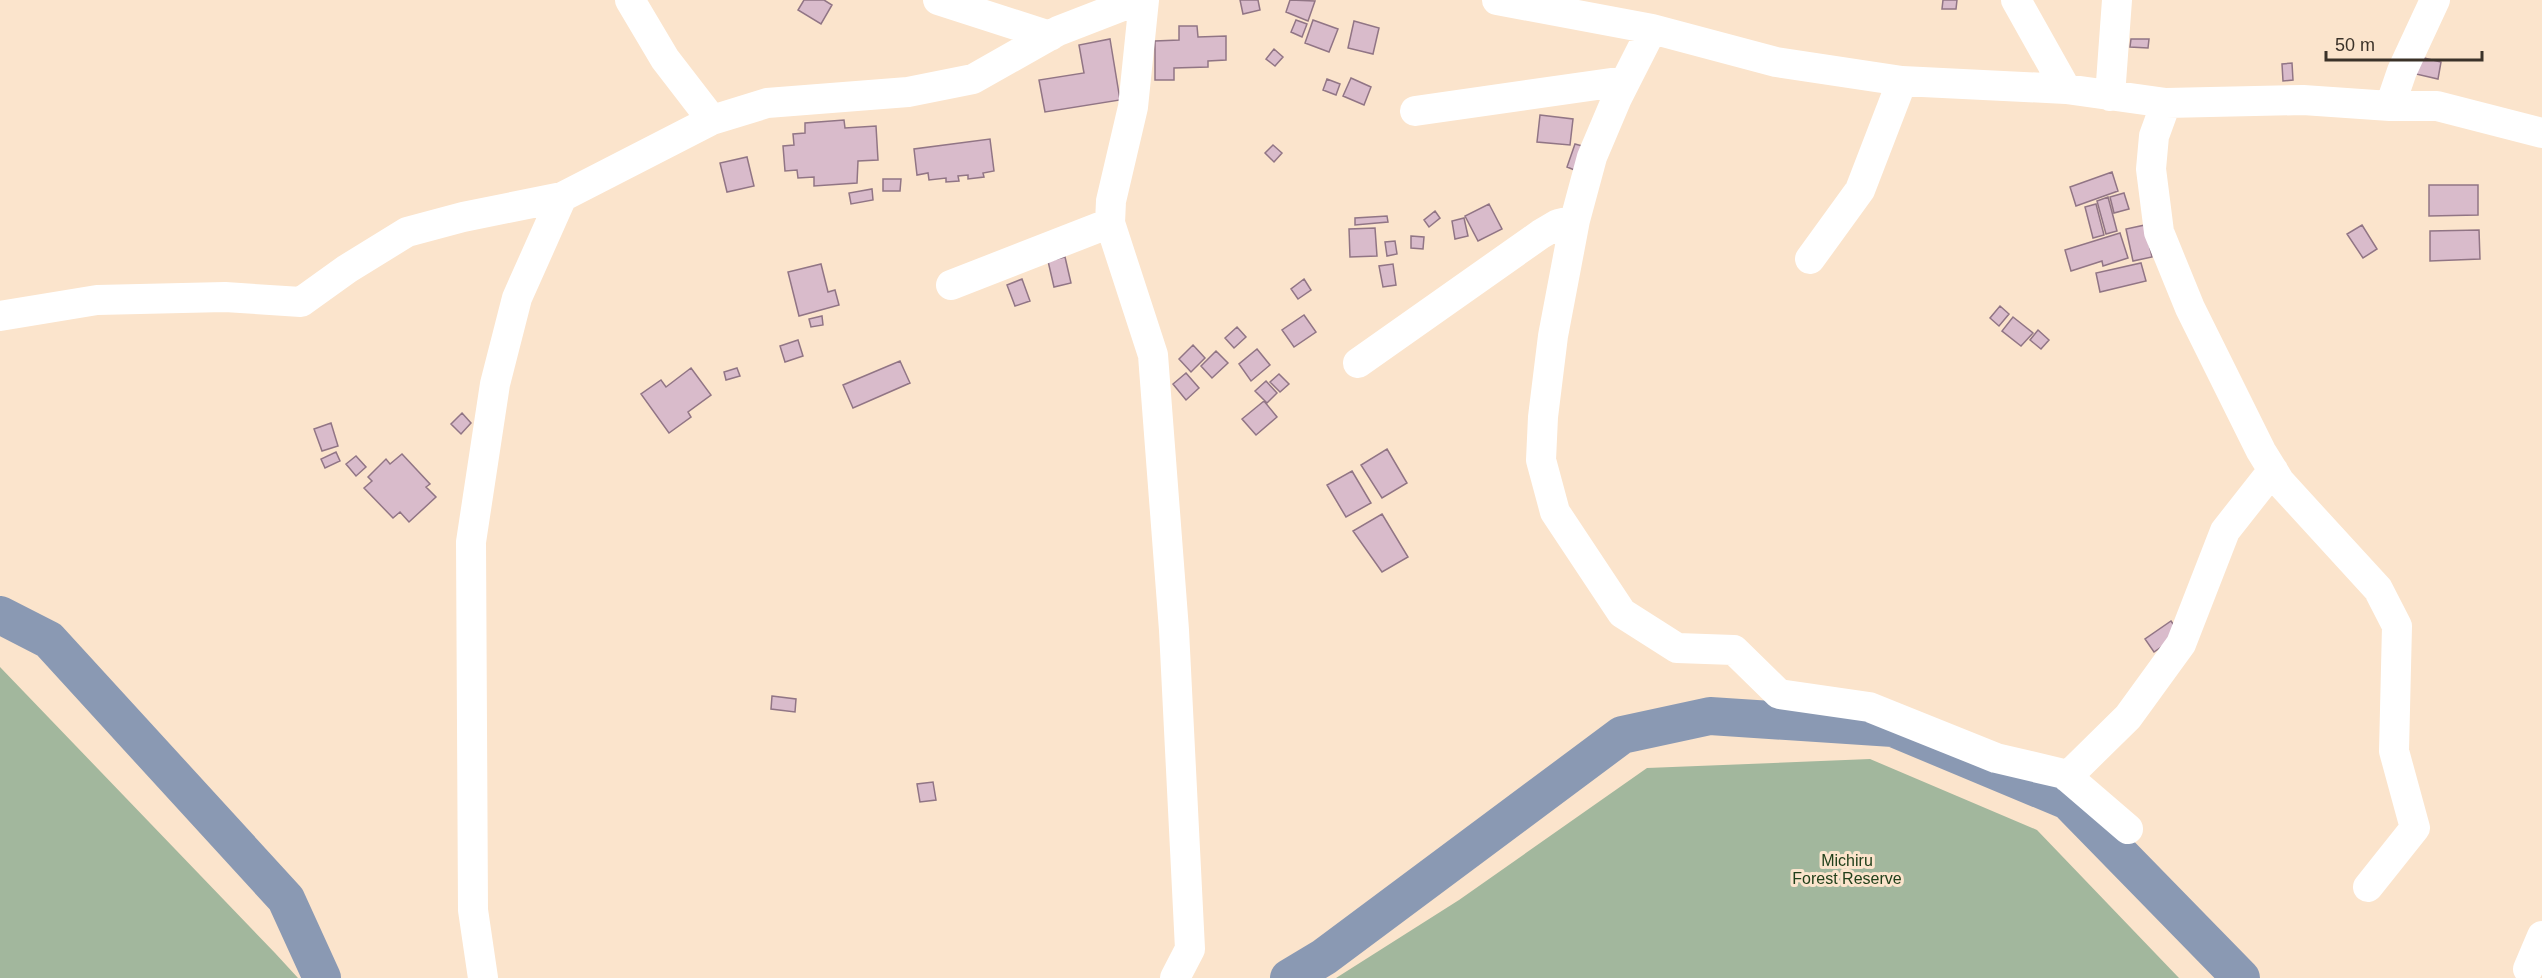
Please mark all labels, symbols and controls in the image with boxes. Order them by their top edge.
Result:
scale bar [2326,24,2482,62]
text: 50 m [2335,35,2375,55]
park label: Michiru Forest Reserve [1792,852,1902,887]

